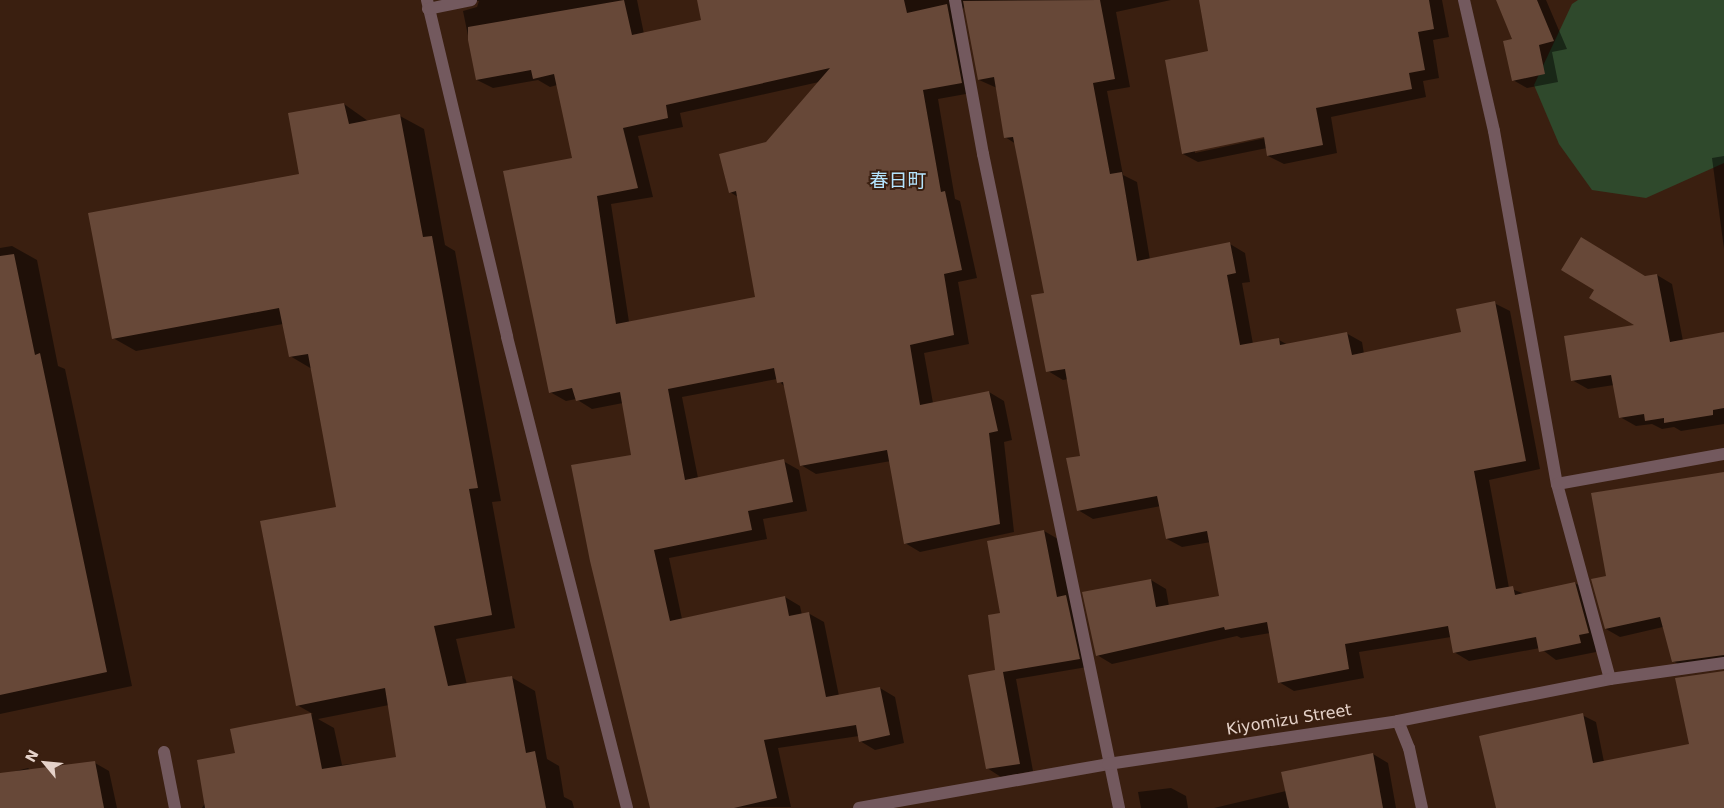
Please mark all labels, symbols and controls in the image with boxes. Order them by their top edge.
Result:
district label: 春日町 [870,170,926,192]
street label: Kiyomizu Street [1225,701,1353,739]
north arrow [20,738,70,788]
text: N [22,747,42,765]

